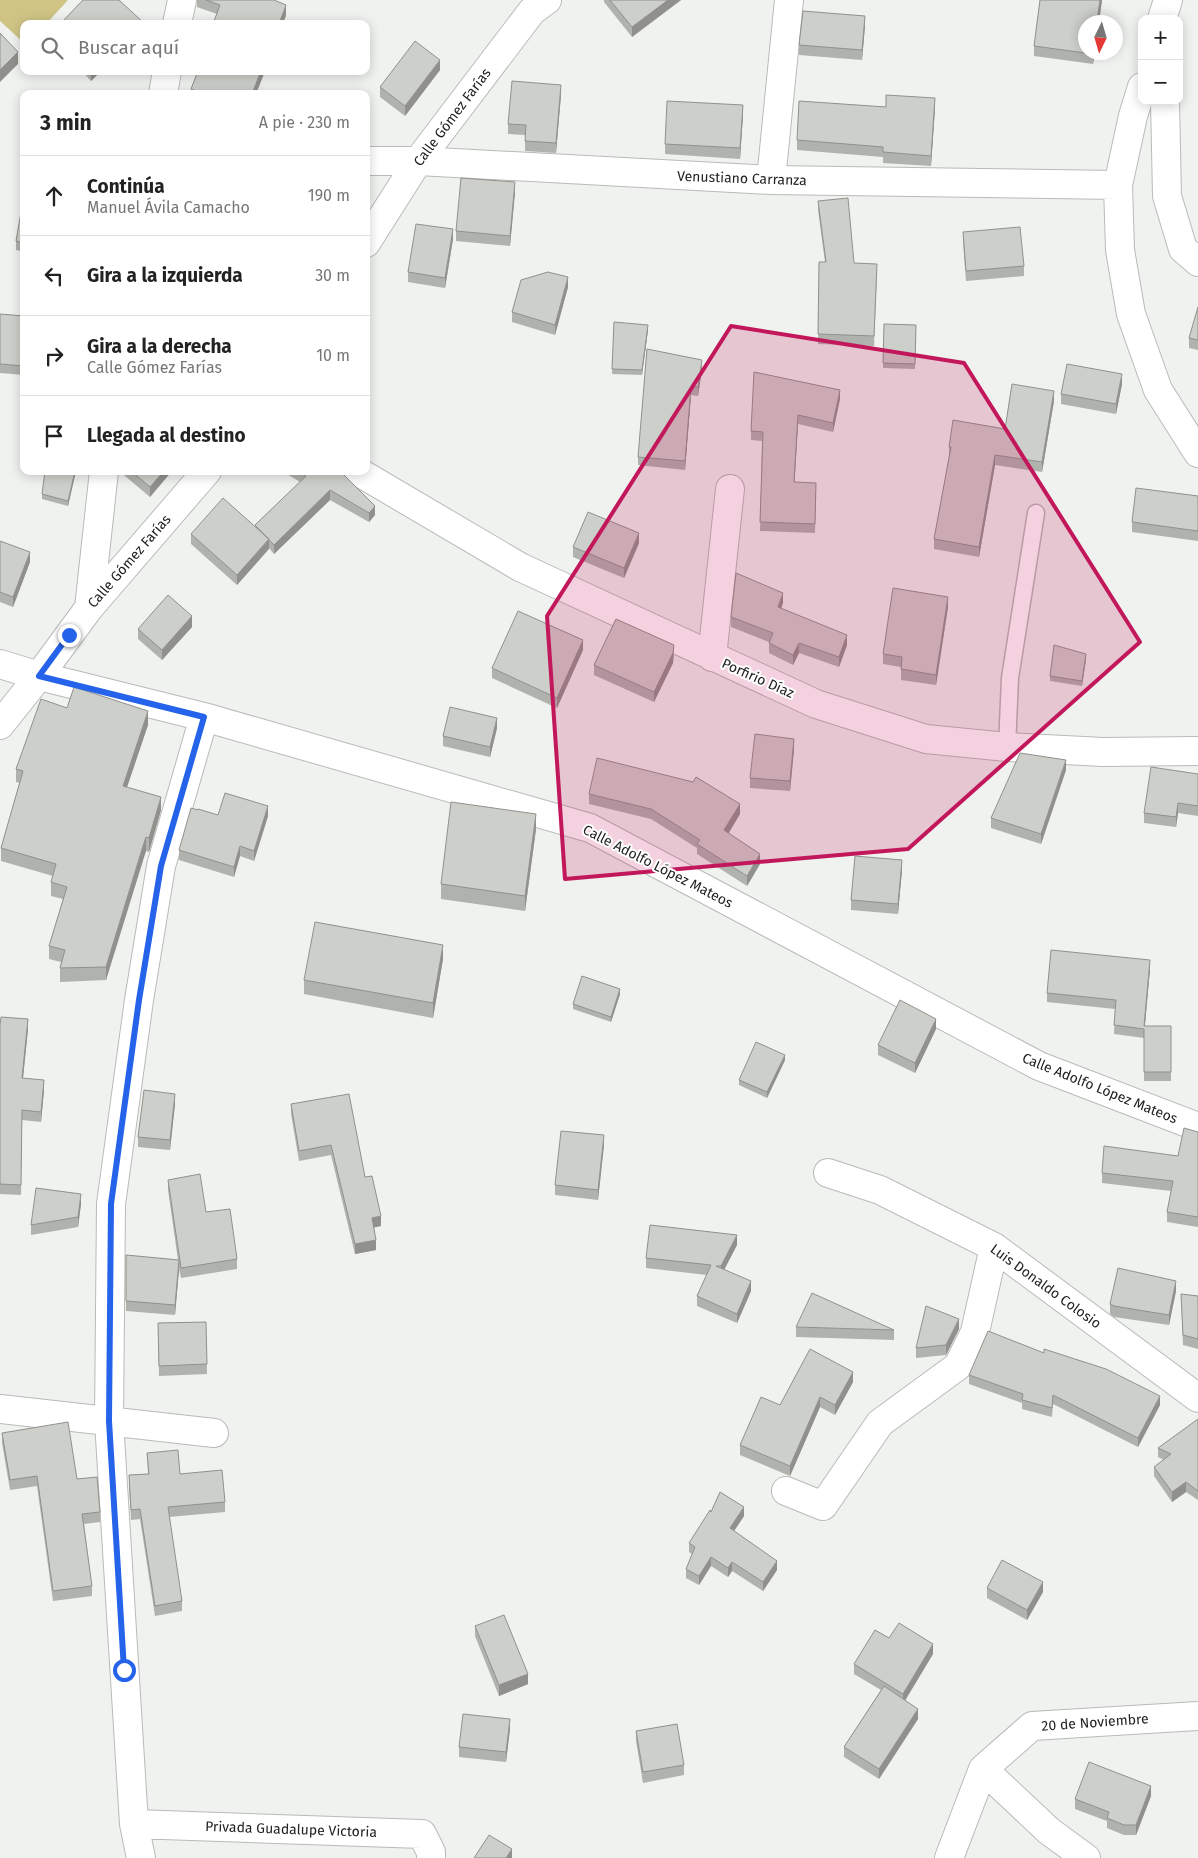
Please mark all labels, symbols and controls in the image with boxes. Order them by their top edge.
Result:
north arrow [1078,15,1123,60]
map controls [1138,15,1183,105]
button: + [1138,15,1183,60]
search box [20,20,370,75]
icon: search [38,34,66,62]
text: Buscar aquí [78,36,179,59]
button: − [1138,60,1183,105]
street label: Calle Gómez Farías [410,65,495,170]
text: 3 min [40,110,92,136]
text: A pie · 230 m [259,113,350,132]
street label: Venustiano Carranza [677,168,807,189]
text: Continúa [87,175,165,198]
icon: ahead [40,182,68,210]
text: 190 m [308,186,350,205]
text: Manuel Ávila Camacho [87,198,250,217]
icon: left [40,262,68,290]
text: Gira a la izquierda [87,264,243,287]
text: 30 m [315,266,350,285]
text: Gira a la derecha [87,335,232,358]
icon: right [40,342,68,370]
text: 10 m [316,346,350,365]
text: Calle Gómez Farías [87,358,222,377]
icon: arrive [40,422,68,450]
text: Llegada al destino [87,424,246,447]
street label: Calle Gómez Farías [84,511,175,611]
route end [58,624,81,647]
street label: Porfirio Díaz [719,655,797,702]
street label: Calle Adolfo López Mateos [580,821,736,912]
street label: Calle Adolfo López Mateos [1020,1050,1180,1128]
street label: Luis Donaldo Colosio [987,1240,1104,1332]
route start [113,1659,136,1682]
street label: 20 de Noviembre [1041,1710,1149,1735]
street label: Privada Guadalupe Victoria [205,1818,377,1841]

